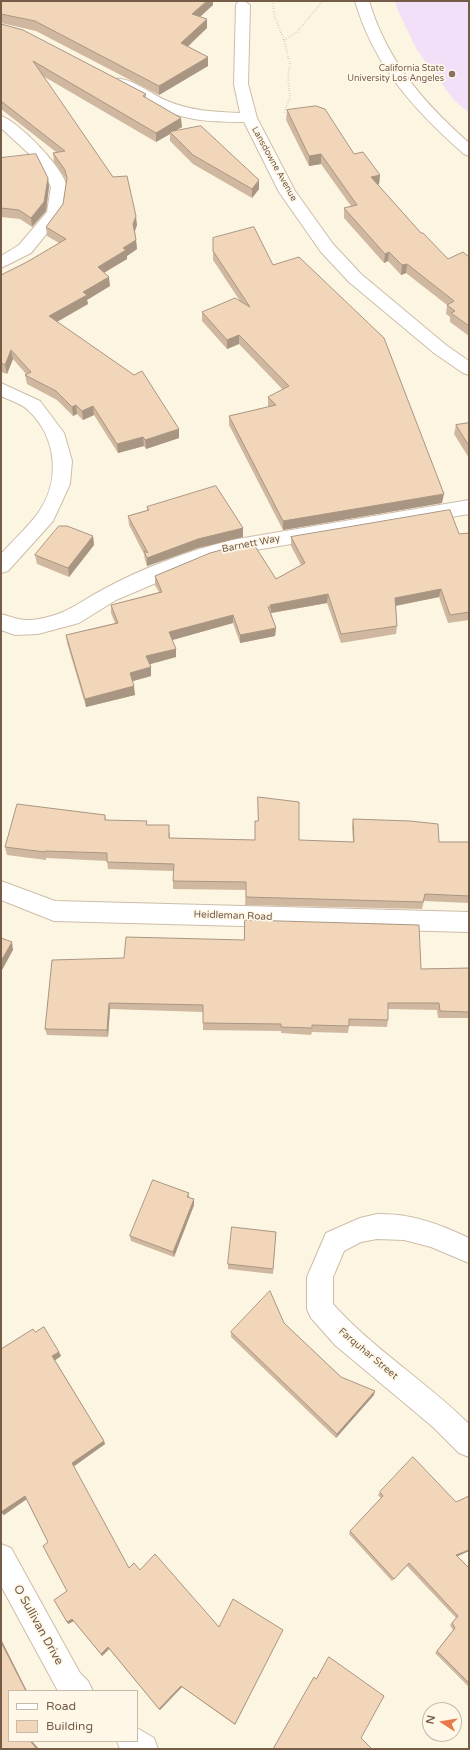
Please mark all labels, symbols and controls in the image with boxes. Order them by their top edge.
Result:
place label: California State University Los Angeles [347,64,444,85]
marker: California State University Los Angeles [447,69,457,79]
street label: Lansdowne Avenue [249,125,299,203]
street label: Barnett Way [221,532,281,556]
street label: Heidleman Road [193,909,273,923]
street label: Farquhar Street [336,1326,400,1382]
street label: O Sullivan Drive [10,1582,66,1668]
legend [8,1690,138,1742]
text: Road [46,1699,76,1713]
north arrow [422,1702,462,1742]
text: N [423,1714,438,1725]
text: Building [46,1719,93,1733]

